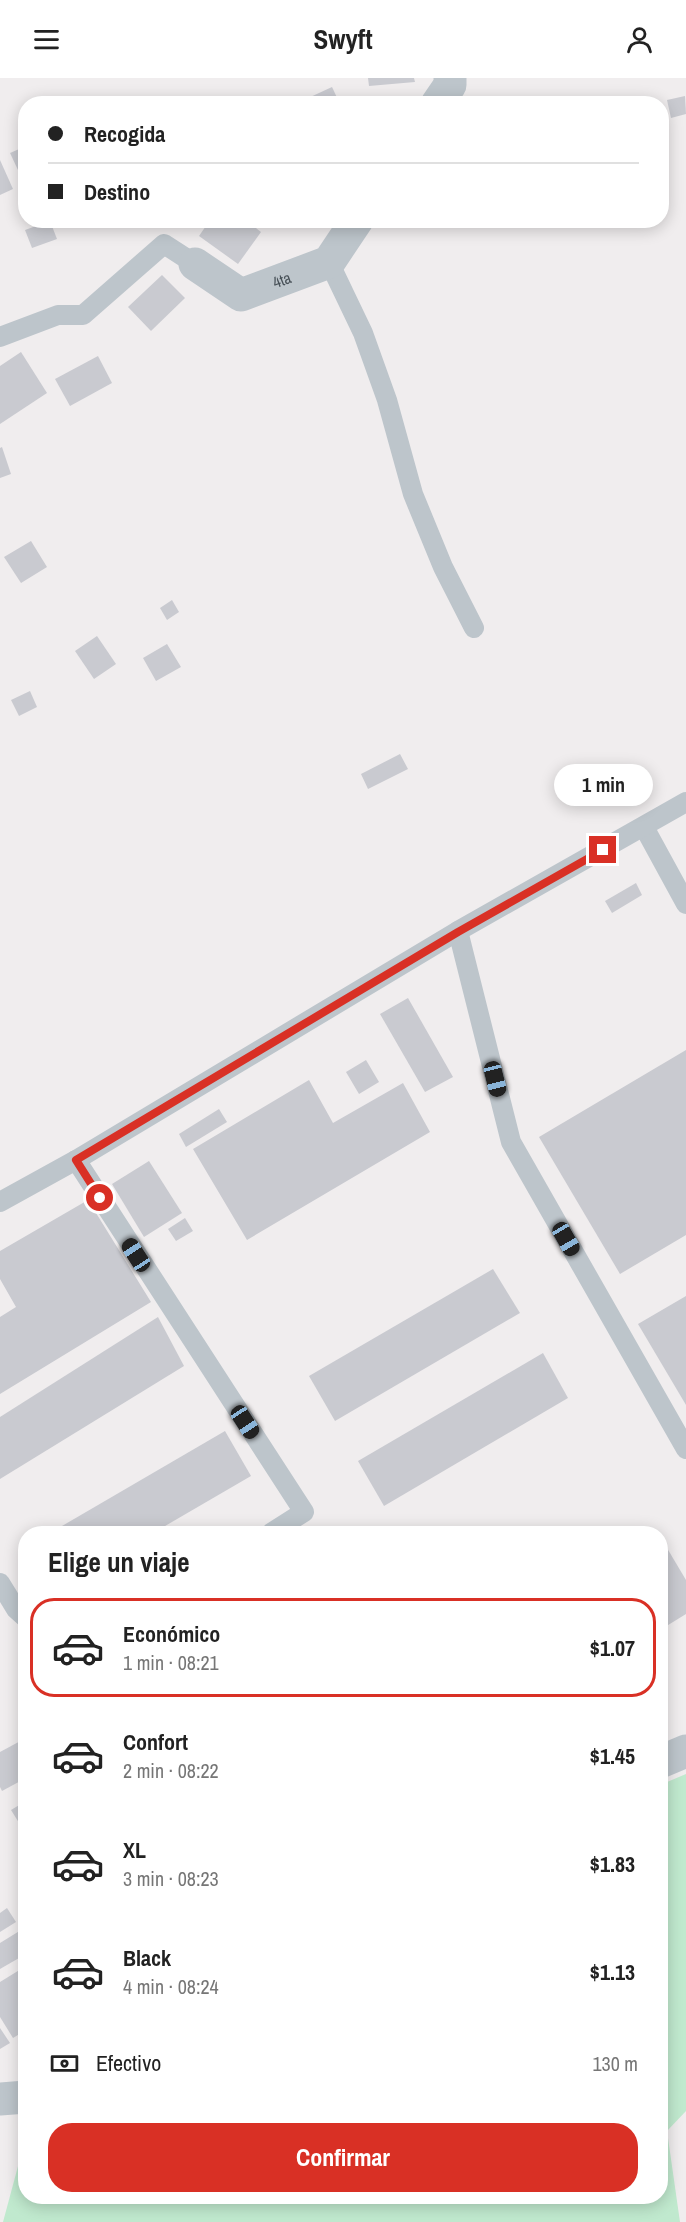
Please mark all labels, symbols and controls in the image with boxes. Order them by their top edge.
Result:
text: Swyft [313,21,373,57]
icon: menu [30,23,63,56]
icon: person [623,23,656,56]
text: Recogida [84,119,165,149]
text: Destino [84,177,150,207]
street label: 4ta [269,266,295,293]
callout: 1 min [554,763,652,805]
text: 1 min [582,771,625,798]
route end [589,836,616,863]
car [482,1059,508,1099]
route start [86,1184,113,1211]
car [549,1219,583,1259]
car [119,1235,153,1275]
car [228,1402,262,1442]
text: Elige un viaje [48,1544,190,1580]
text: Económico [123,1619,220,1649]
icon: car [51,1621,105,1675]
text: $1.07 [590,1633,635,1663]
text: 1 min · 08:21 [123,1649,219,1676]
text: Confort [123,1727,188,1757]
icon: car [51,1729,105,1783]
text: $1.45 [590,1741,635,1771]
text: 2 min · 08:22 [123,1757,219,1784]
text: XL [123,1835,146,1865]
icon: car [51,1837,105,1891]
text: $1.83 [590,1849,635,1879]
text: 3 min · 08:23 [123,1865,219,1892]
text: Black [123,1943,171,1973]
icon: car [51,1945,105,1999]
text: $1.13 [590,1957,635,1987]
text: 4 min · 08:24 [123,1973,219,2000]
icon: cash [48,2047,81,2080]
text: Efectivo [96,2048,161,2078]
text: 130 m [592,2050,638,2077]
button: Confirmar [48,2123,638,2192]

